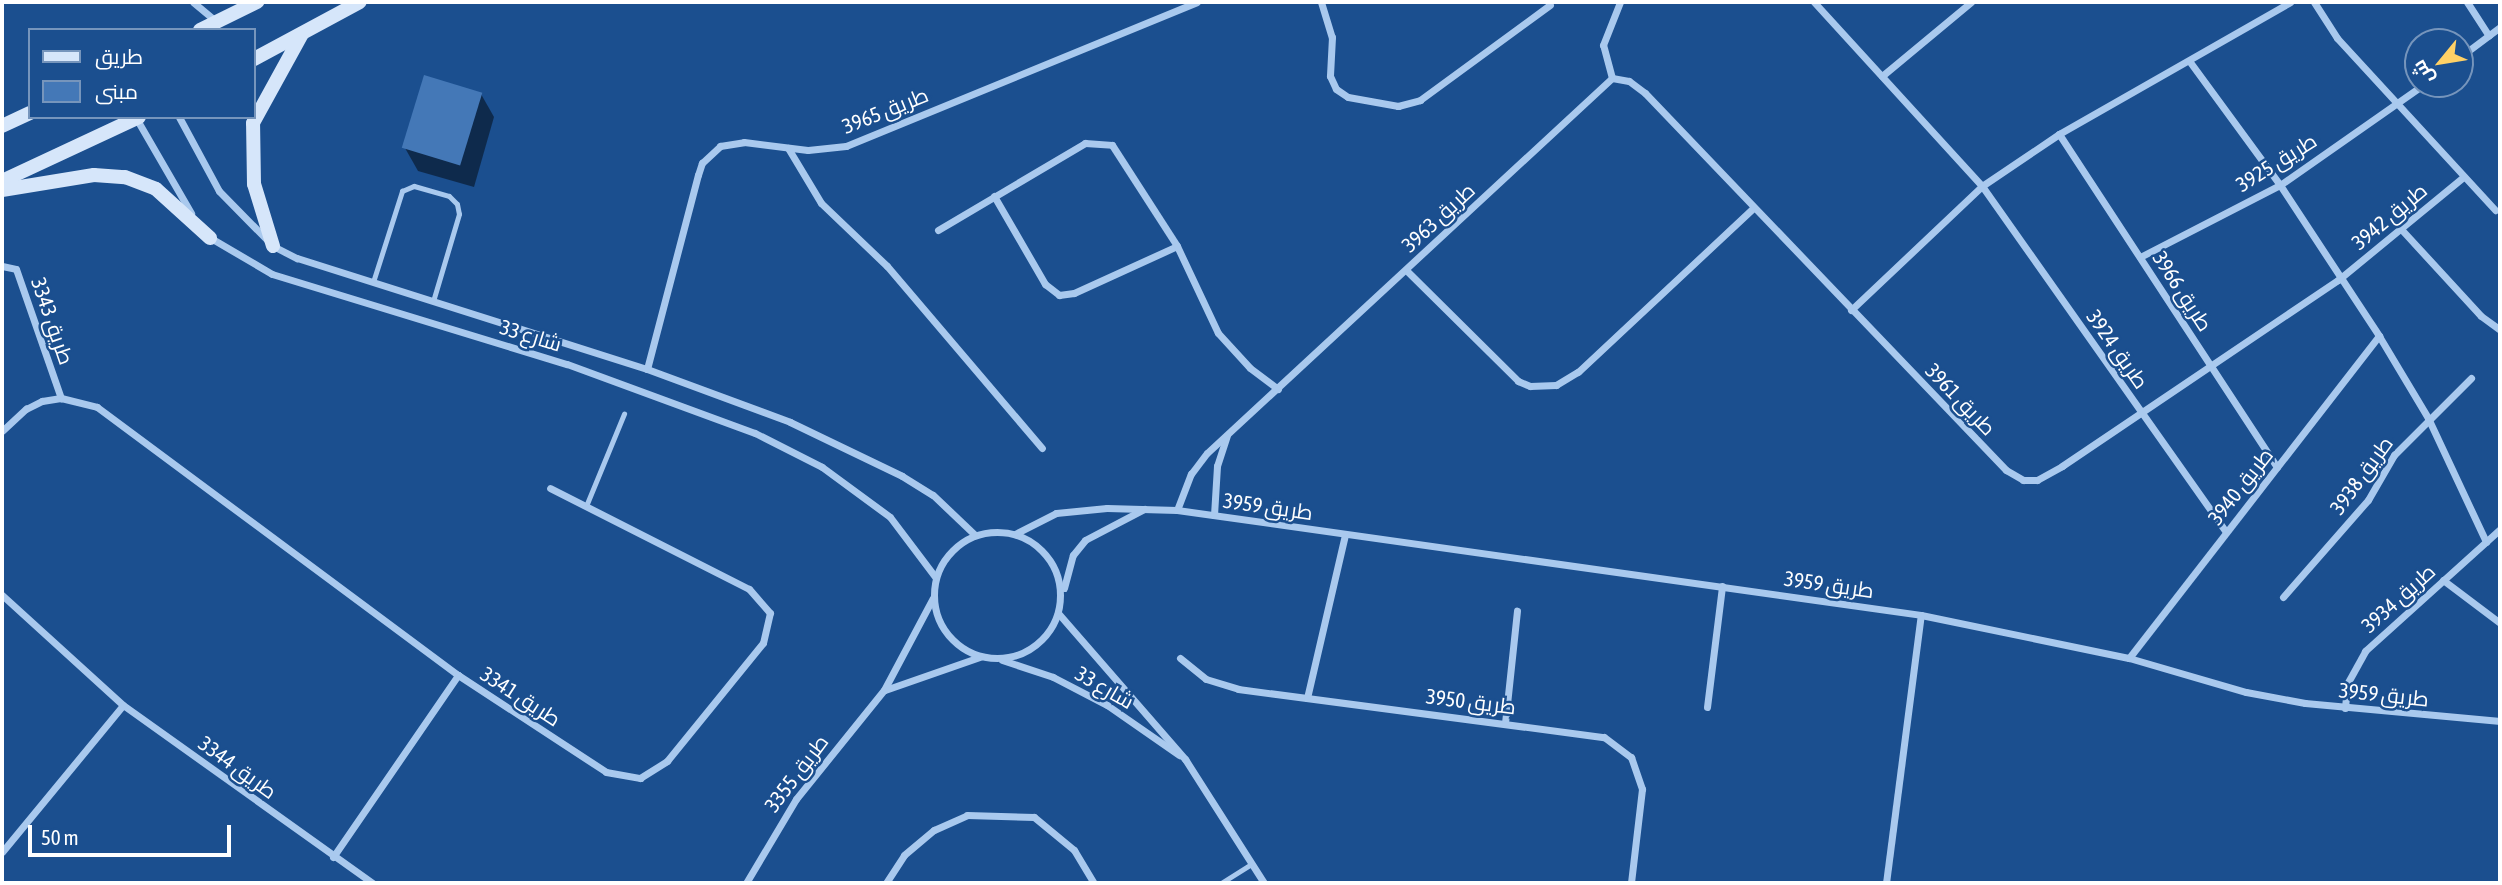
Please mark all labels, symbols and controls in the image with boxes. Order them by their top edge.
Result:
legend [28,28,256,119]
north arrow [2404,28,2474,98]
text: طريق [95,44,143,68]
text: ش [2407,56,2438,89]
text: مبنى [95,79,138,103]
street label: طريق 3965 [838,81,932,139]
street label: طريق 3925 [2231,127,2321,197]
street label: طريق 3963 [1396,177,1480,257]
street label: طريق 3942 [2346,177,2432,255]
street label: طريق 3966 [2148,246,2218,336]
street label: طريق 3343 [26,274,80,368]
street label: طريق 3924 [2082,305,2154,393]
street label: شارع 33 [497,314,565,356]
street label: طريق 3961 [1921,358,2001,440]
street label: طريق 3938 [2324,431,2398,519]
street label: طريق 3940 [2202,443,2278,529]
street label: طريق 3959 [1222,487,1314,525]
street label: طريق 3934 [2356,558,2440,638]
street label: طريق 3959 [1783,565,1875,603]
street label: شارع 33 [1071,660,1139,714]
street label: طريق 3341 [476,661,566,731]
street label: طريق 3959 [2338,677,2430,711]
street label: طريق 3950 [1425,683,1517,719]
street label: طريق 3355 [759,729,833,817]
street label: طريق 3344 [194,730,282,804]
scale bar [32,812,234,856]
text: 50 m [41,825,79,849]

